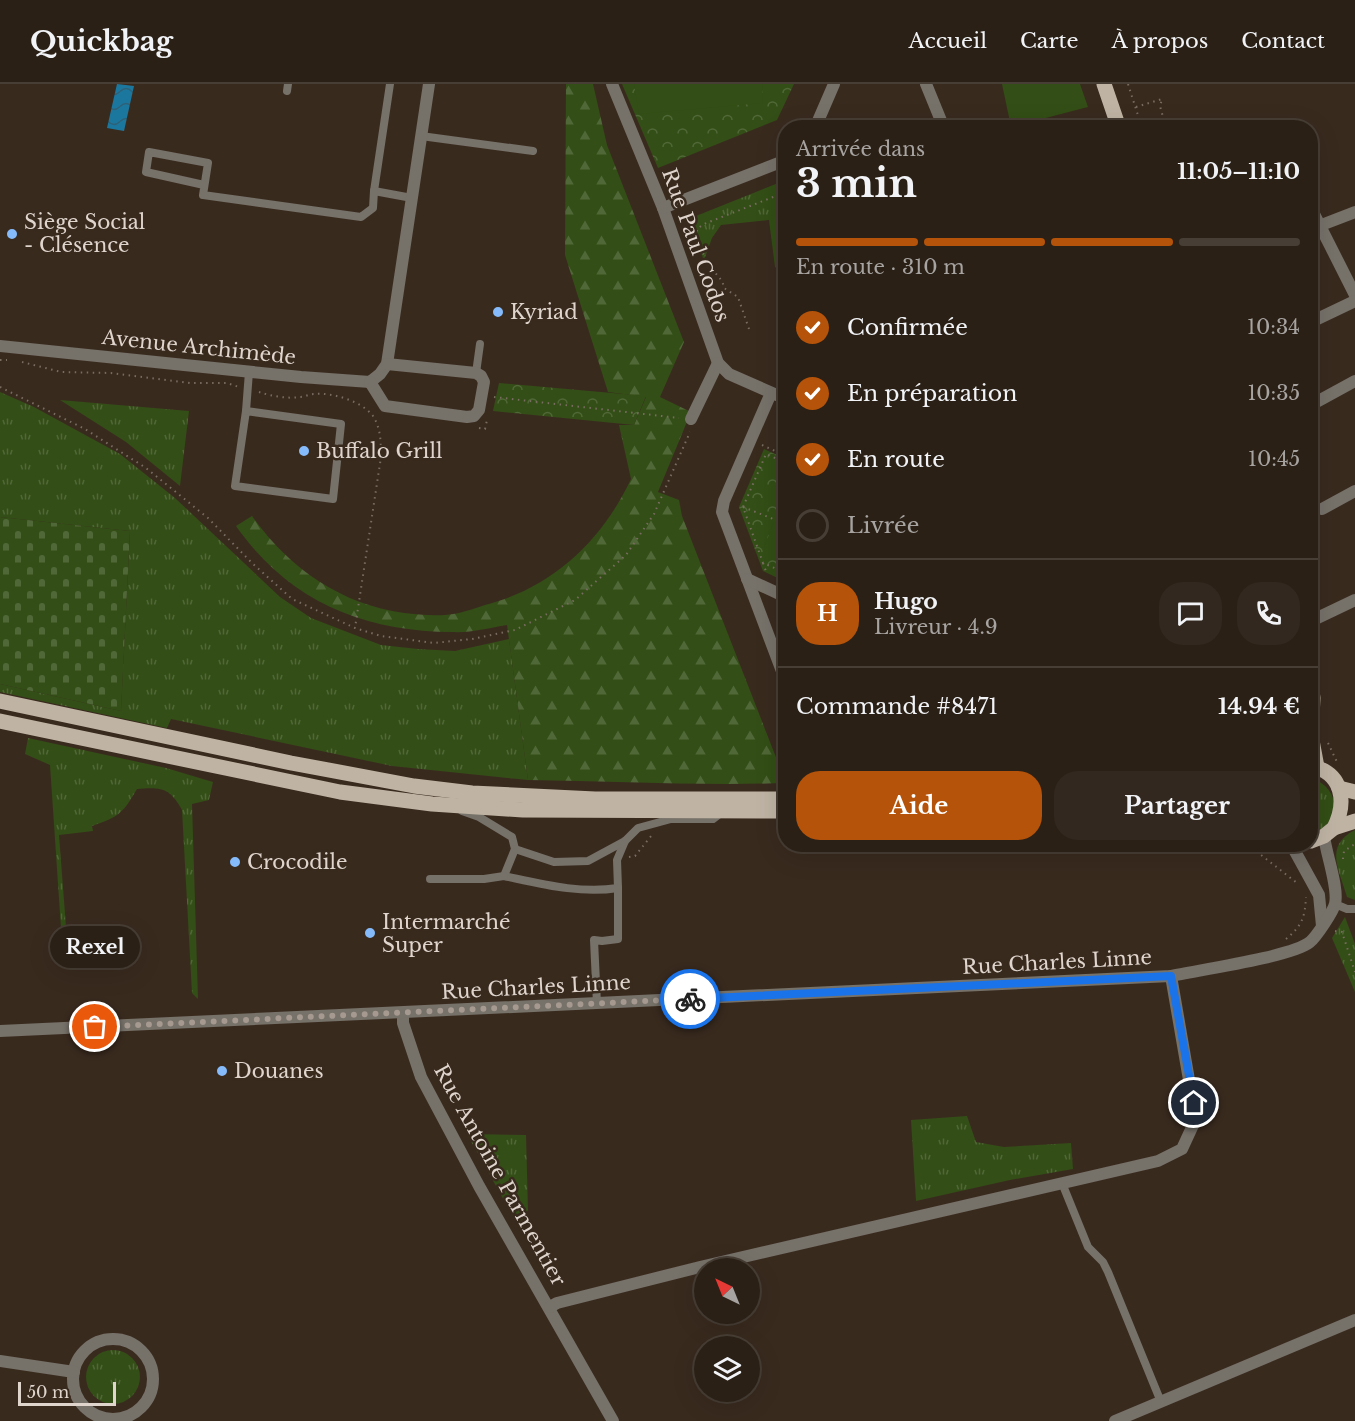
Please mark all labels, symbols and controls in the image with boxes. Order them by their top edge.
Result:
text: Quickbag [30,24,173,59]
text: Accueil [909,28,987,54]
text: Carte [1020,28,1079,54]
text: À propos [1112,28,1208,54]
text: Contact [1241,28,1325,54]
text: Arrivée dans [796,137,925,161]
text: 11:05–11:10 [1177,158,1300,185]
text: 3 min [796,159,917,208]
street label: Rue Paul Codos [657,165,735,325]
place label: Siège Social - Clésence [24,210,145,257]
marker: Siège Social - Clésence [5,227,19,241]
text: En route · 310 m [796,255,965,279]
place label: Kyriad [510,300,578,324]
marker: Kyriad [491,305,505,319]
icon: check [796,311,829,344]
text: Confirmée [847,314,968,341]
text: 10:34 [1247,315,1300,339]
street label: Avenue Archimède [100,325,297,369]
icon: check [796,377,829,410]
text: En préparation [847,380,1017,407]
text: 10:35 [1247,381,1300,405]
place label: Buffalo Grill [316,439,442,463]
icon: check [796,443,829,476]
marker: Buffalo Grill [297,444,311,458]
text: En route [847,446,945,473]
text: 10:45 [1248,447,1300,471]
text: Livrée [847,512,919,539]
button: chat [1159,582,1222,645]
button: phone [1237,582,1300,645]
text: Hugo [874,588,938,615]
text: H [817,600,838,627]
text: Livreur · 4.9 [874,615,998,639]
text: Commande #8471 [796,693,998,720]
text: 14.94 € [1218,693,1300,720]
button: Aide [796,771,1042,840]
button: Partager [1054,771,1300,840]
place label: Crocodile [247,850,348,874]
marker: Crocodile [228,855,242,869]
place label: Intermarché Super [382,910,510,957]
callout: Rexel [50,925,140,967]
marker: Intermarché Super [363,926,377,940]
text: Rexel [66,935,124,959]
street label: Rue Charles Linne [962,945,1152,979]
courier [660,969,720,1029]
street label: Rue Charles Linne [441,970,631,1004]
icon: bike [674,983,707,1016]
pin [69,1001,120,1052]
icon: bag [78,1010,111,1043]
place label: Douanes [234,1059,324,1083]
street label: Rue Antoine Parmentier [429,1060,571,1290]
marker: Douanes [215,1064,229,1078]
pin [1168,1077,1219,1128]
icon: home [1177,1086,1210,1119]
north arrow [694,1258,760,1324]
map controls [694,1258,760,1402]
button: layers [694,1336,760,1402]
scale bar [18,1379,116,1406]
text: 50 m [27,1382,69,1402]

